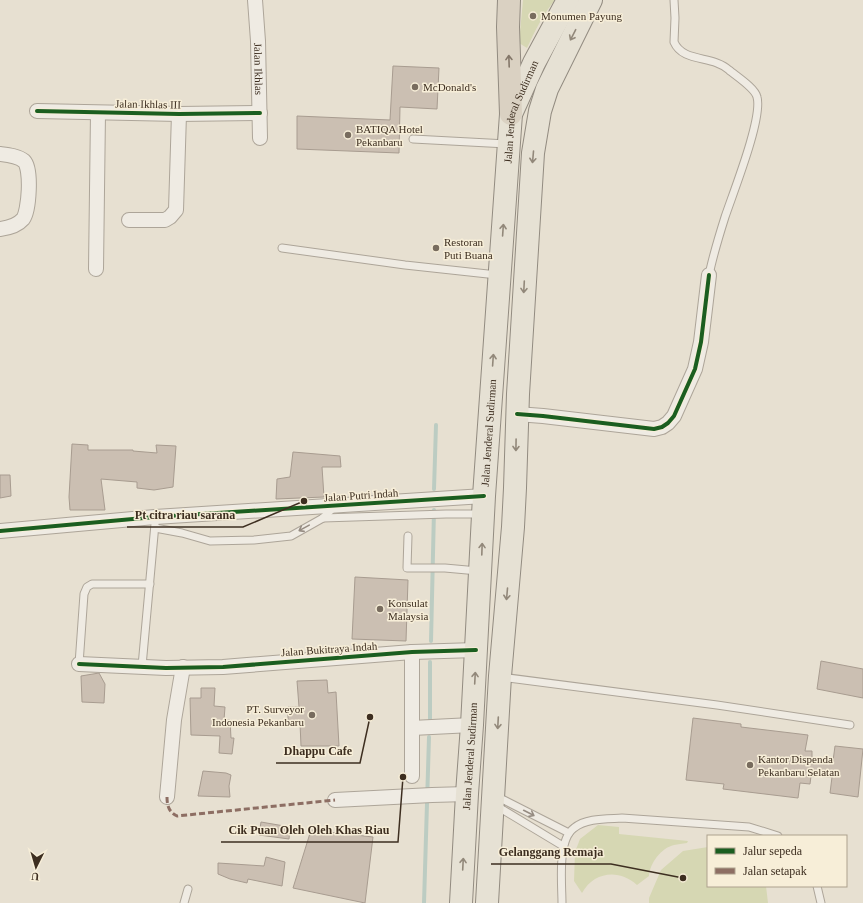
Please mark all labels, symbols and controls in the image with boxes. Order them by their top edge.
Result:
place label: Monumen Payung [541,10,622,22]
marker: Monumen Payung [528,11,538,21]
one-way arrow [569,28,576,40]
street label: Jalan Ikhlas [252,43,265,95]
one-way arrow [505,55,513,68]
street label: Jalan Jenderal Sudirman [502,58,541,164]
place label: McDonald's [423,81,476,93]
marker: McDonald's [410,82,420,92]
street label: Jalan Ikhlas III [115,97,181,111]
place label: BATIQA Hotel Pekanbaru [356,123,423,148]
marker: BATIQA Hotel Pekanbaru [343,130,353,140]
one-way arrow [529,150,536,163]
one-way arrow [499,224,506,237]
place label: Restoran Puti Buana [444,236,493,261]
marker: Restoran Puti Buana [431,243,441,253]
one-way arrow [520,280,528,293]
one-way arrow [490,354,497,367]
street label: Jalan Jenderal Sudirman [479,378,498,487]
one-way arrow [512,438,520,451]
street label: Jalan Putri Indah [323,486,399,504]
callout: Pt citra riau sarana [127,503,243,527]
text: Pt citra riau sarana [135,508,235,522]
one-way arrow [298,525,310,533]
one-way arrow [478,543,485,556]
one-way arrow [504,587,511,600]
place label: Konsulat Malaysia [388,597,428,622]
marker: Konsulat Malaysia [375,604,385,614]
street label: Jalan Bukitraya Indah [280,640,378,658]
one-way arrow [471,672,478,685]
street label: Jalan Jenderal Sudirman [460,702,479,810]
place label: PT. Surveyor Indonesia Pekanbaru [212,703,304,728]
marker: PT. Surveyor Indonesia Pekanbaru [307,710,317,720]
one-way arrow [494,716,502,729]
callout: Dhappu Cafe [276,739,360,763]
text: Dhappu Cafe [284,744,353,758]
place label: Kantor Dispenda Pekanbaru Selatan [758,753,840,778]
marker: Kantor Dispenda Pekanbaru Selatan [745,760,755,770]
one-way arrow [522,809,534,817]
callout: Cik Puan Oleh Oleh Khas Riau [221,818,398,842]
text: Cik Puan Oleh Oleh Khas Riau [228,823,390,837]
legend [707,835,847,887]
callout: Gelanggang Remaja [491,840,611,864]
text: Jalur sepeda [743,844,803,858]
text: Gelanggang Remaja [499,845,603,859]
north arrow [16,847,56,887]
one-way arrow [459,858,466,871]
text: Jalan setapak [743,864,807,878]
text: U [31,871,40,883]

